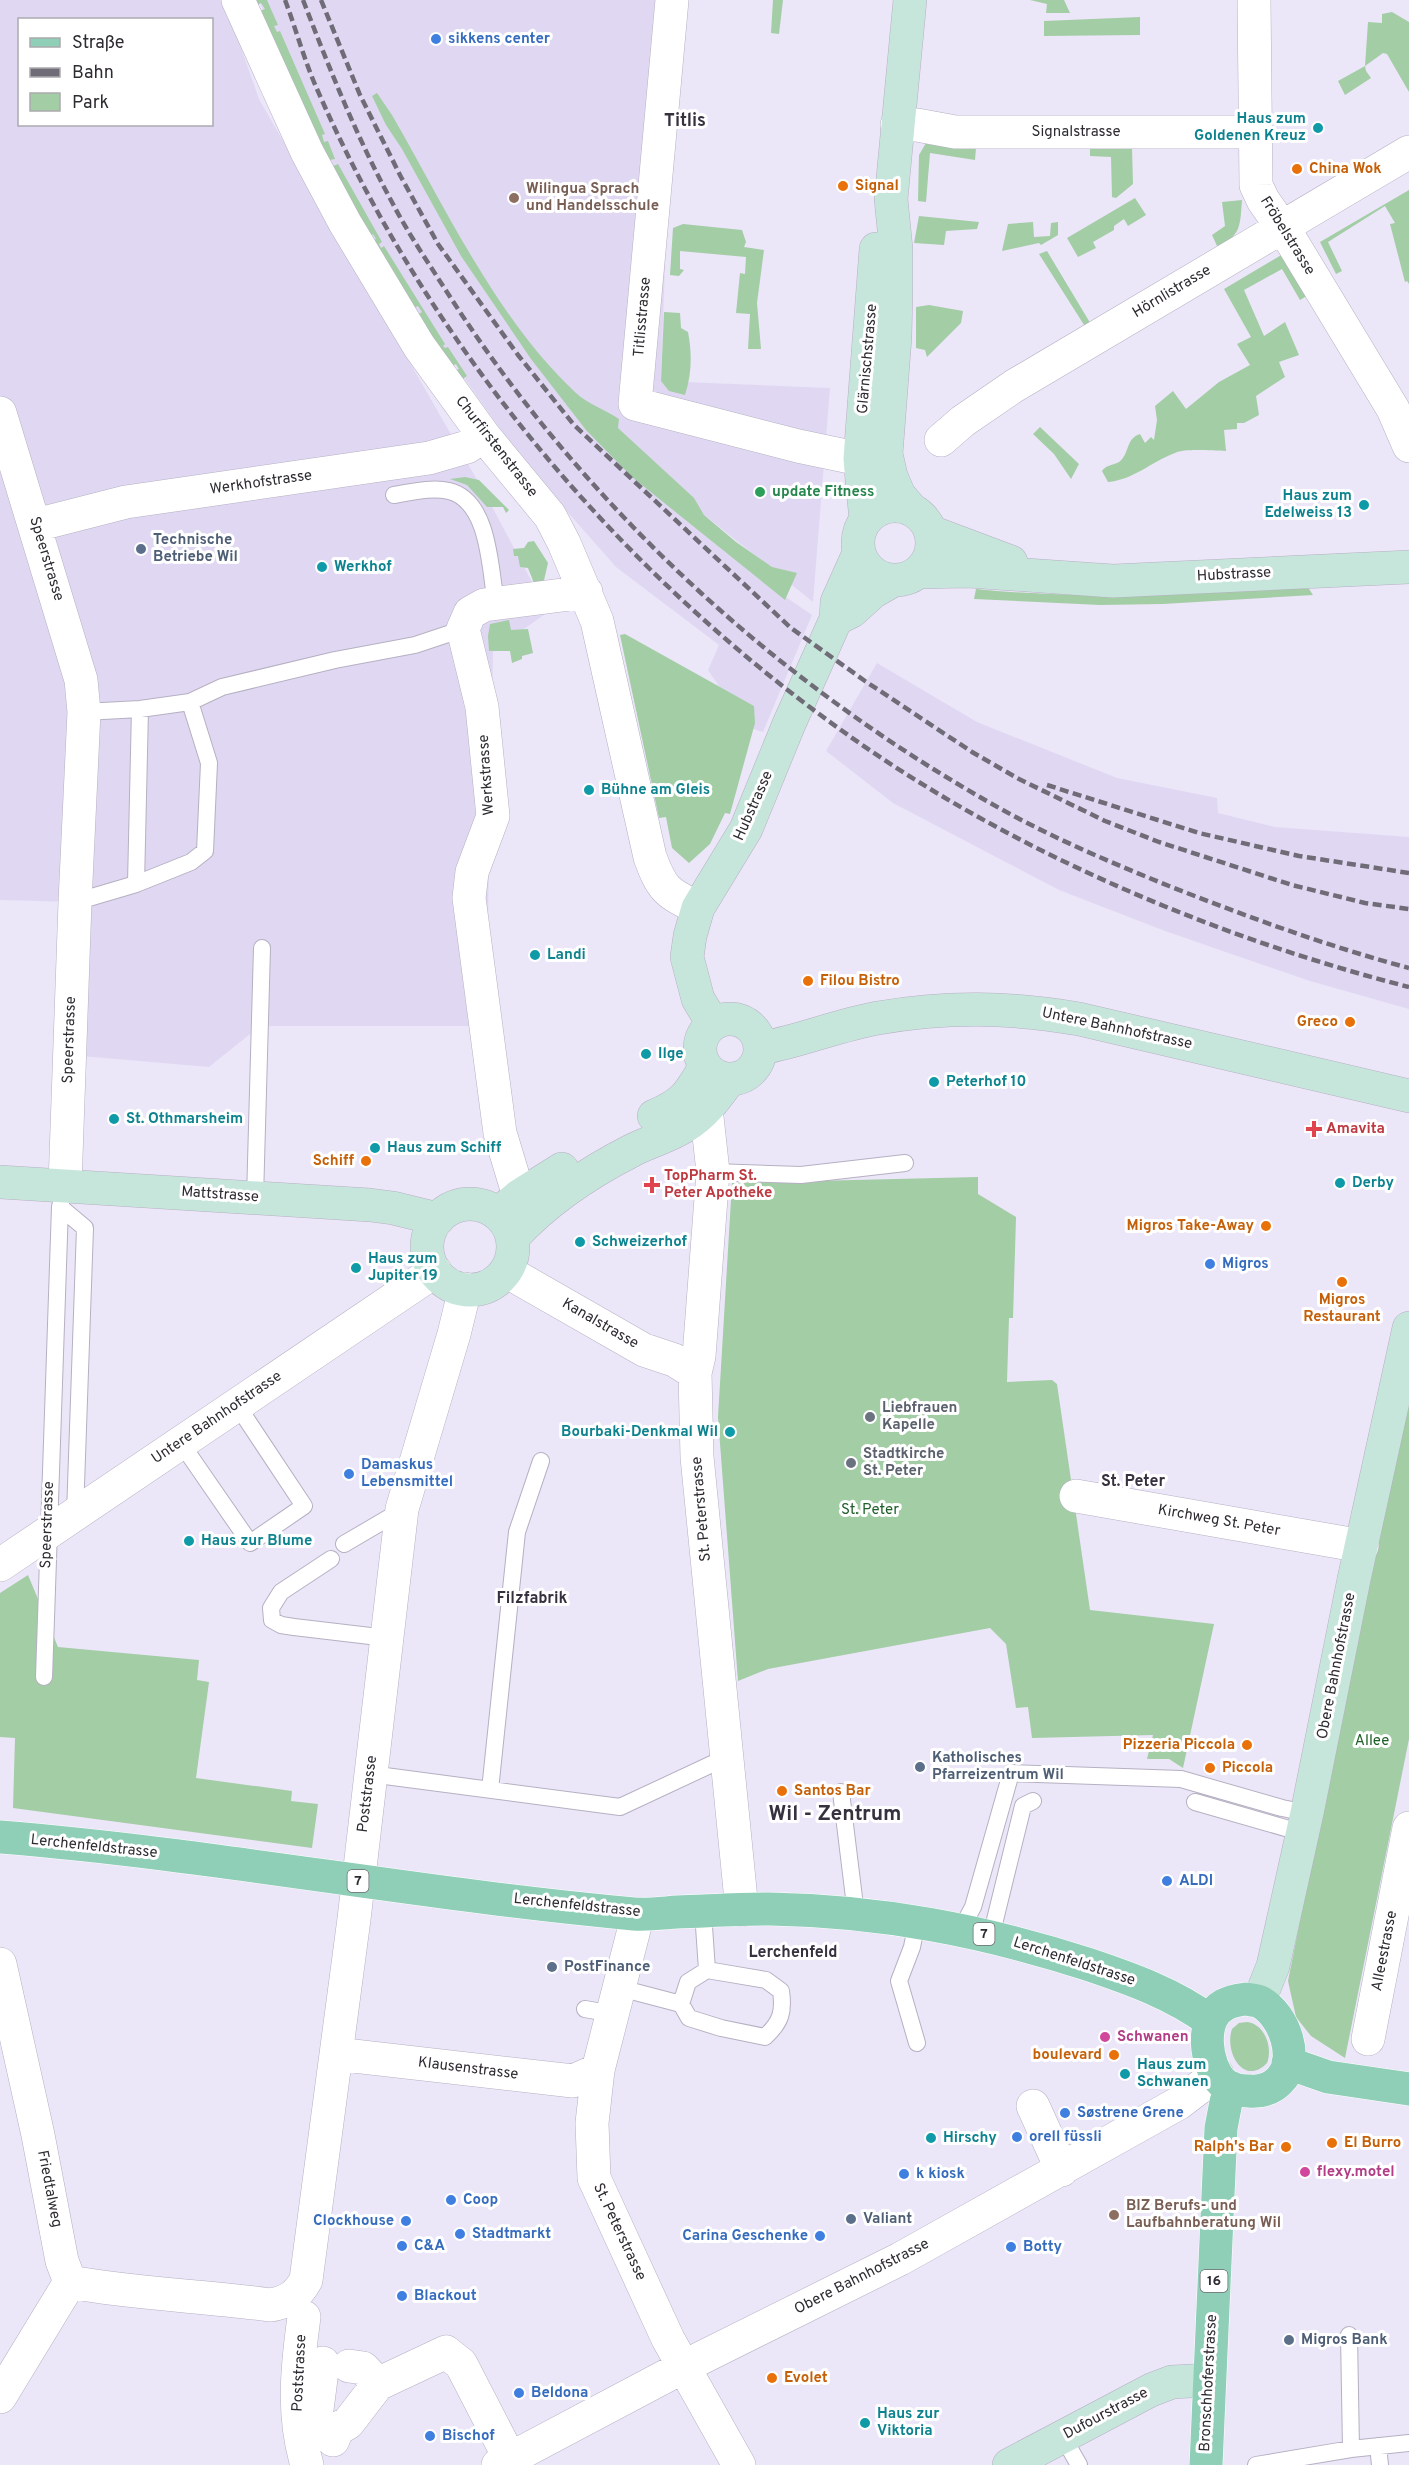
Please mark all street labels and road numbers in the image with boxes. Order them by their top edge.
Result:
street label: Signalstrasse [1031,123,1121,142]
street label: Fröbelstrasse [1255,193,1319,279]
street label: Hörnlistrasse [1129,261,1215,323]
street label: Titlisstrasse [630,276,656,358]
street label: Glärnischstrasse [854,303,882,415]
street label: Churfirstenstrasse [450,392,542,502]
street label: Werkhofstrasse [209,466,313,500]
street label: Speerstrasse [24,514,68,604]
street label: Hubstrasse [1196,564,1272,586]
street label: Werkstrasse [475,734,499,816]
street label: Hubstrasse [730,768,778,844]
street label: Speerstrasse [59,996,81,1084]
street label: Untere Bahnhofstrasse [1040,1004,1194,1054]
street label: Mattstrasse [181,1183,259,1207]
street label: Kanalstrasse [558,1294,642,1354]
street label: Untere Bahnhofstrasse [148,1367,286,1469]
street label: St. Peterstrasse [688,1456,716,1562]
street label: Speerstrasse [37,1481,59,1569]
street label: Kirchweg St. Peter [1156,1501,1282,1541]
street label: Obere Bahnhofstrasse [1313,1591,1361,1741]
street label: Poststrasse [354,1754,382,1834]
street label: Lerchenfeldstrasse [30,1831,158,1863]
road number: 7 [348,1870,368,1892]
street label: Lerchenfeldstrasse [513,1890,641,1922]
street label: Alleestrasse [1368,1909,1402,1993]
road number: 7 [974,1923,994,1945]
street label: Lerchenfeldstrasse [1011,1933,1137,1991]
street label: Klausenstrasse [417,2053,519,2085]
street label: Friedtalweg [32,2149,66,2229]
street label: St. Peterstrasse [588,2180,650,2284]
street label: Obere Bahnhofstrasse [791,2235,933,2319]
road number: 16 [1200,2270,1228,2292]
street label: Bronschhoferstrasse [1196,2314,1222,2452]
street label: Poststrasse [288,2334,312,2412]
street label: Dufourstrasse [1060,2384,1152,2444]

